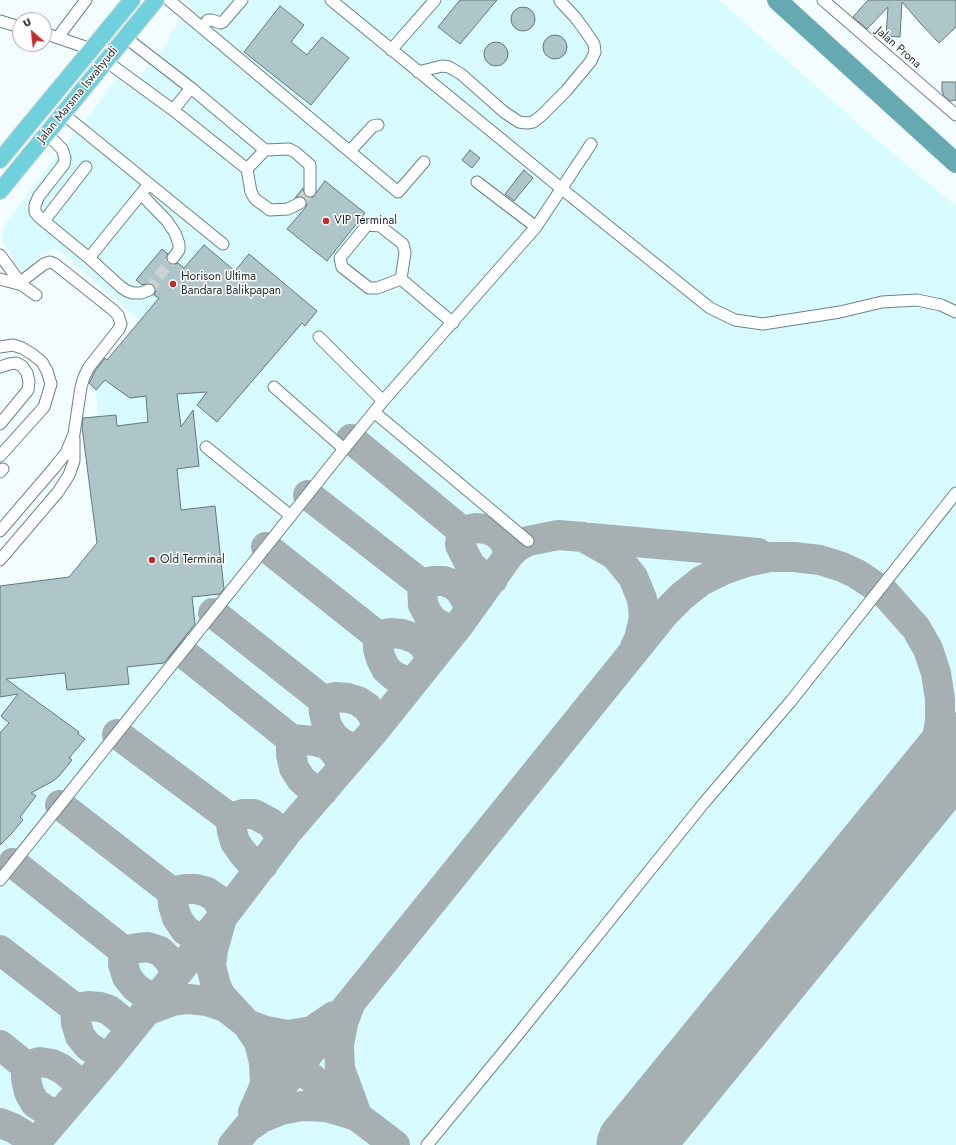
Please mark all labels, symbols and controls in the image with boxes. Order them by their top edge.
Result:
north arrow [12,12,52,52]
text: U [20,13,34,31]
street label: Jalan Prona [872,24,924,72]
street label: Jalan Marsma Iswahyudi [35,44,121,146]
place label: VIP Terminal [334,214,397,228]
marker: VIP Terminal [321,216,331,226]
place label: Horison Ultima Bandara Balikpapan [181,270,281,298]
marker: Horison Ultima Bandara Balikpapan [168,279,178,289]
place label: Old Terminal [160,553,225,567]
marker: Old Terminal [147,555,157,565]

